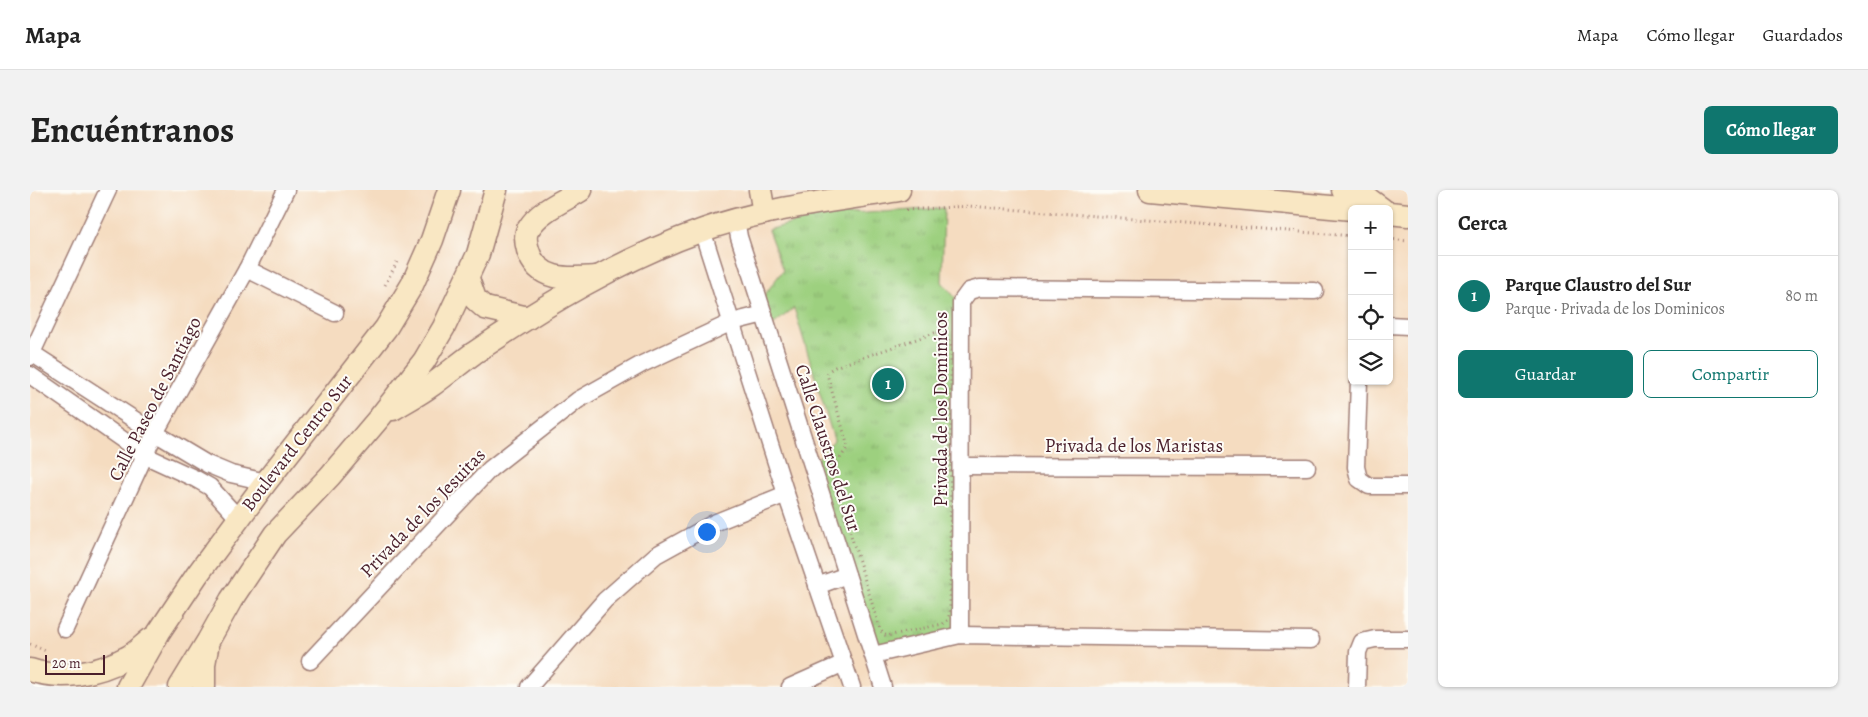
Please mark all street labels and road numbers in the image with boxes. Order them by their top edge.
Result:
street label: Privada de los Dominicos [928,311,954,507]
street label: Calle Paseo de Santiago [102,312,208,486]
street label: Calle Claustros del Sur [789,361,867,535]
street label: Boulevard Centro Sur [235,369,359,517]
street label: Privada de los Maristas [1045,433,1223,459]
street label: Privada de los Jesuitas [354,443,492,583]

